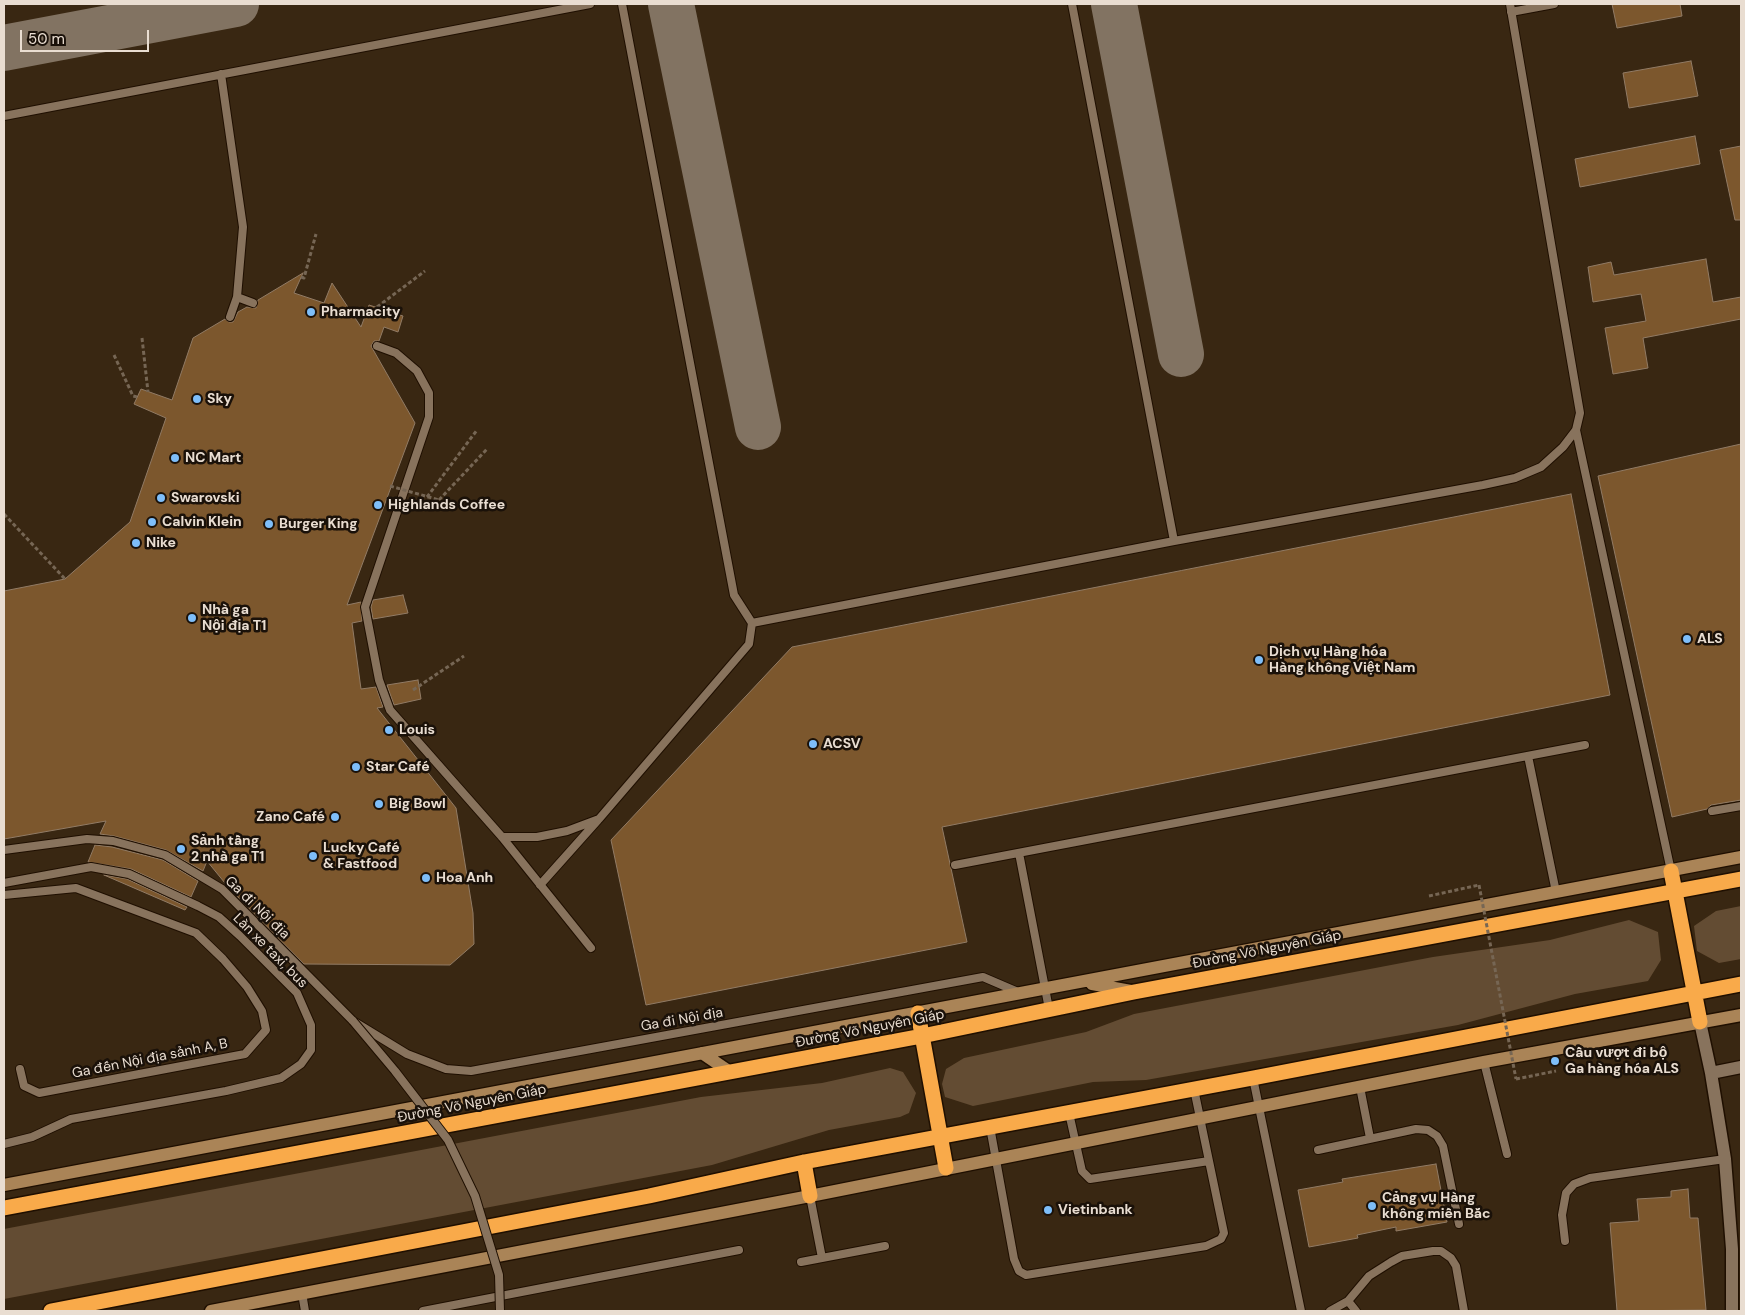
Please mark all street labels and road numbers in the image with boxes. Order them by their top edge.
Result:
street label: Ga đi Nội địa [221,873,293,943]
street label: Làn xe taxi, bus [229,910,311,992]
street label: Đường Võ Nguyên Giáp [1191,927,1343,973]
street label: Ga đi Nội địa [640,1005,724,1035]
street label: Đường Võ Nguyên Giáp [794,1006,946,1052]
street label: Ga đến Nội địa sảnh A, B [71,1036,229,1082]
street label: Đường Võ Nguyên Giáp [396,1081,548,1127]

